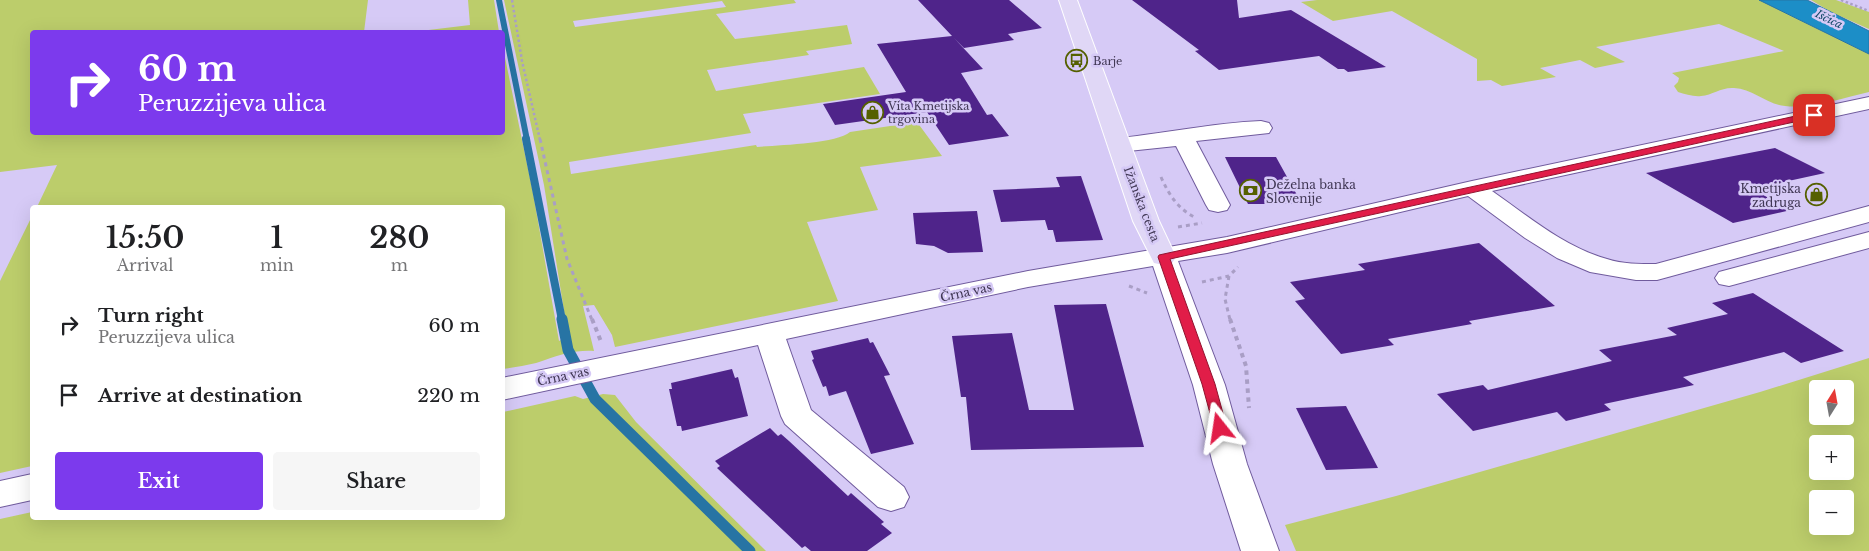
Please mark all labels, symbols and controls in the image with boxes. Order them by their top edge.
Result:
water label: Iščica [1812,6,1845,32]
text: 60 m [138,47,236,90]
bus stop icon: Barje [1065,49,1089,73]
icon: right [55,50,120,115]
place label: Barje [1093,54,1122,68]
text: Peruzzijeva ulica [138,90,326,117]
pin [1793,94,1835,136]
place label: Vita Kmetijska trgovina [887,99,970,126]
shop icon: Vita Kmetijska trgovina [860,100,884,124]
icon: arrive [1800,101,1828,129]
street label: Ižanska cesta [1121,164,1163,244]
place label: Deželna banka Slovenije [1266,177,1356,206]
bank icon: Deželna banka Slovenije [1238,179,1262,203]
place label: Kmetijska zadruga [1740,181,1801,210]
shop icon: Kmetijska zadruga [1805,183,1829,207]
text: 15:50 [105,219,185,256]
text: 1 [270,219,284,256]
text: 280 [369,219,429,256]
text: Arrival [117,255,173,275]
text: min [260,255,294,275]
text: m [391,255,408,275]
street label: Črna vas [939,278,993,305]
text: Turn right [98,304,204,327]
icon: right [55,311,83,339]
text: 60 m [428,314,480,337]
text: Peruzzijeva ulica [98,327,235,347]
street label: Črna vas [536,362,590,389]
north arrow [1809,380,1854,425]
map controls [1809,380,1854,535]
icon: arrive [55,381,83,409]
text: Arrive at destination [98,384,302,407]
text: 220 m [417,384,480,407]
position arrow [1193,401,1245,453]
button: + [1809,435,1854,480]
button: Exit [55,452,263,510]
button: Share [273,452,480,510]
button: − [1809,490,1854,535]

